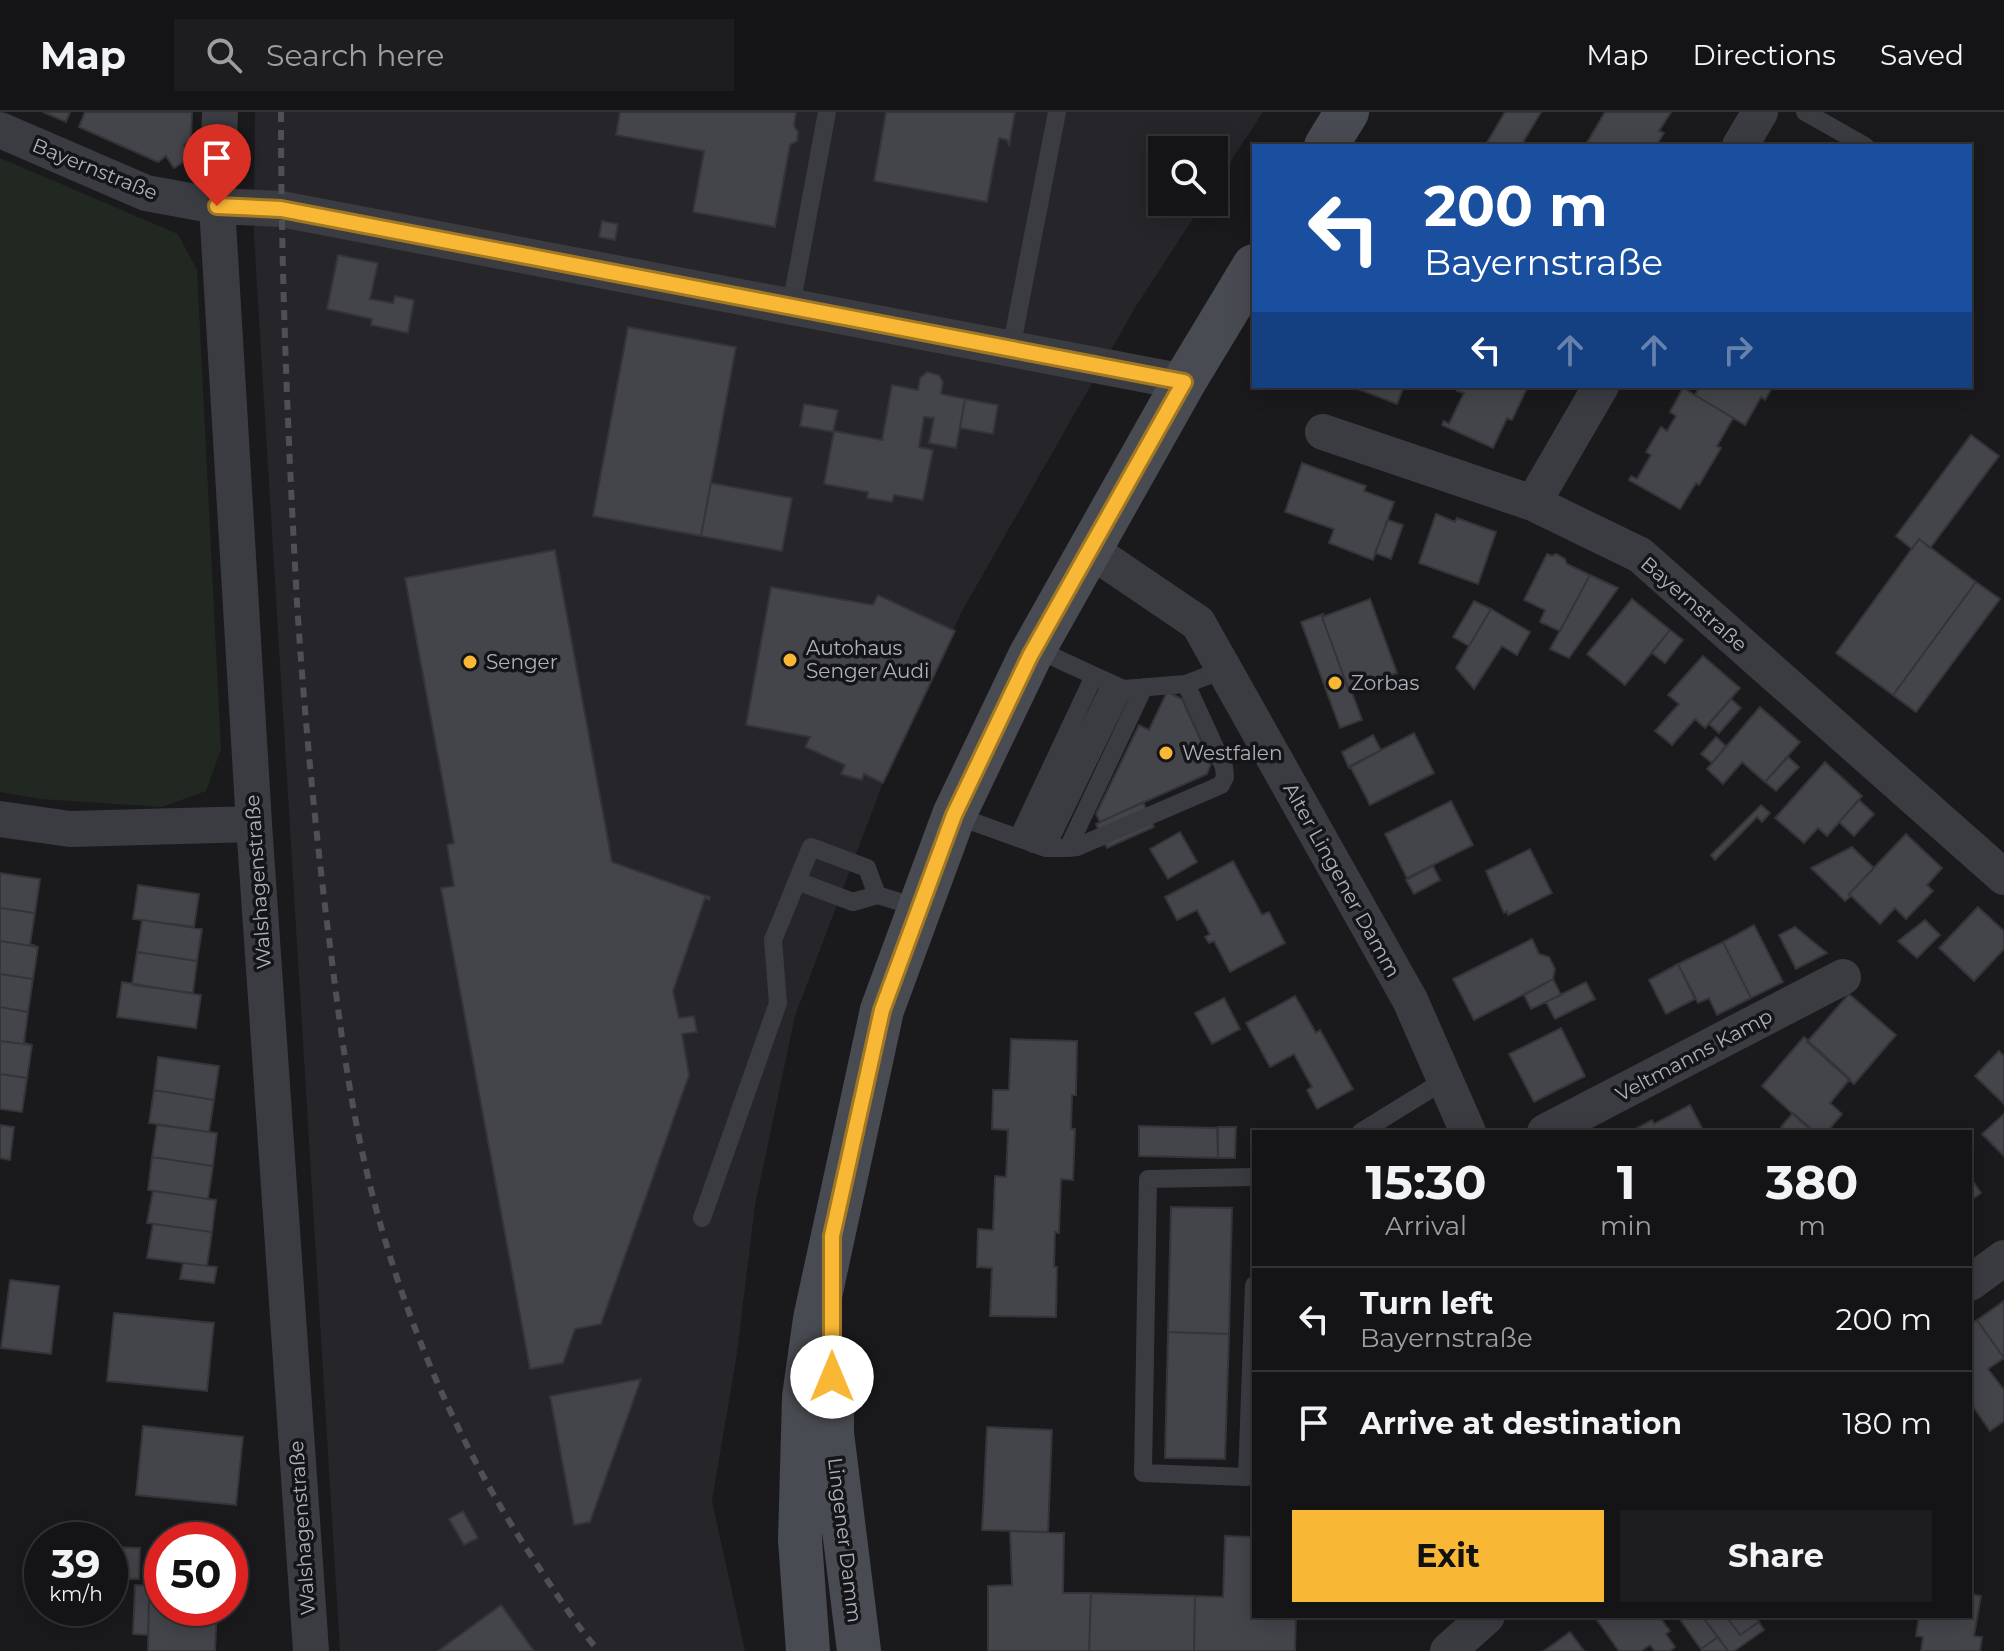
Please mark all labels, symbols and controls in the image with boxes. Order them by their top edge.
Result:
search box [174,19,734,91]
text: Map [40,32,126,79]
icon: search [202,33,246,77]
text: Search here [266,37,444,74]
text: Map [1586,38,1648,72]
text: Directions [1692,38,1836,72]
text: Saved [1880,38,1964,72]
pin [183,124,251,206]
street label: Bayernstraße [29,133,161,205]
icon: arrive [195,136,239,180]
map controls [1148,136,1228,216]
button: search [1148,136,1228,216]
text: 200 m [1424,172,1608,240]
icon: left [1292,176,1396,280]
text: Bayernstraße [1424,240,1663,284]
icon: left [1464,328,1508,372]
icon: ahead [1548,328,1592,372]
icon: ahead [1632,328,1676,372]
icon: right [1716,328,1760,372]
street label: Bayernstraße [1636,551,1752,657]
place label: Autohaus Senger Audi [806,636,929,683]
place label: Senger [486,650,558,674]
marker: Autohaus Senger Audi [781,651,799,669]
marker: Senger [461,653,479,671]
place label: Zorbas [1351,671,1419,695]
marker: Zorbas [1326,674,1344,692]
place label: Westfalen [1182,741,1282,765]
marker: Westfalen [1157,744,1175,762]
street label: Alter Lingener Damm [1278,779,1406,981]
street label: Walshagenstraße [240,794,276,970]
street label: Veltmanns Kamp [1612,1004,1776,1106]
text: 15:30 [1366,1153,1487,1211]
text: 1 [1617,1153,1636,1211]
text: 380 [1766,1153,1858,1211]
text: Arrival [1385,1210,1467,1242]
text: min [1600,1210,1652,1242]
text: m [1798,1210,1826,1242]
text: Turn left [1360,1285,1493,1322]
icon: left [1292,1297,1336,1341]
text: 200 m [1836,1301,1932,1338]
text: Bayernstraße [1360,1322,1533,1354]
position arrow [790,1335,874,1419]
icon: arrive [1292,1401,1336,1445]
text: Arrive at destination [1360,1405,1682,1442]
text: 180 m [1842,1405,1932,1442]
street label: Walshagenstraße [284,1440,320,1616]
street label: Lingener Damm [823,1456,867,1624]
button: Exit [1292,1510,1604,1602]
button: Share [1620,1510,1932,1602]
speed limit sign: 50 [144,1522,248,1626]
text: 39 [51,1539,101,1588]
text: km/h [49,1582,103,1606]

